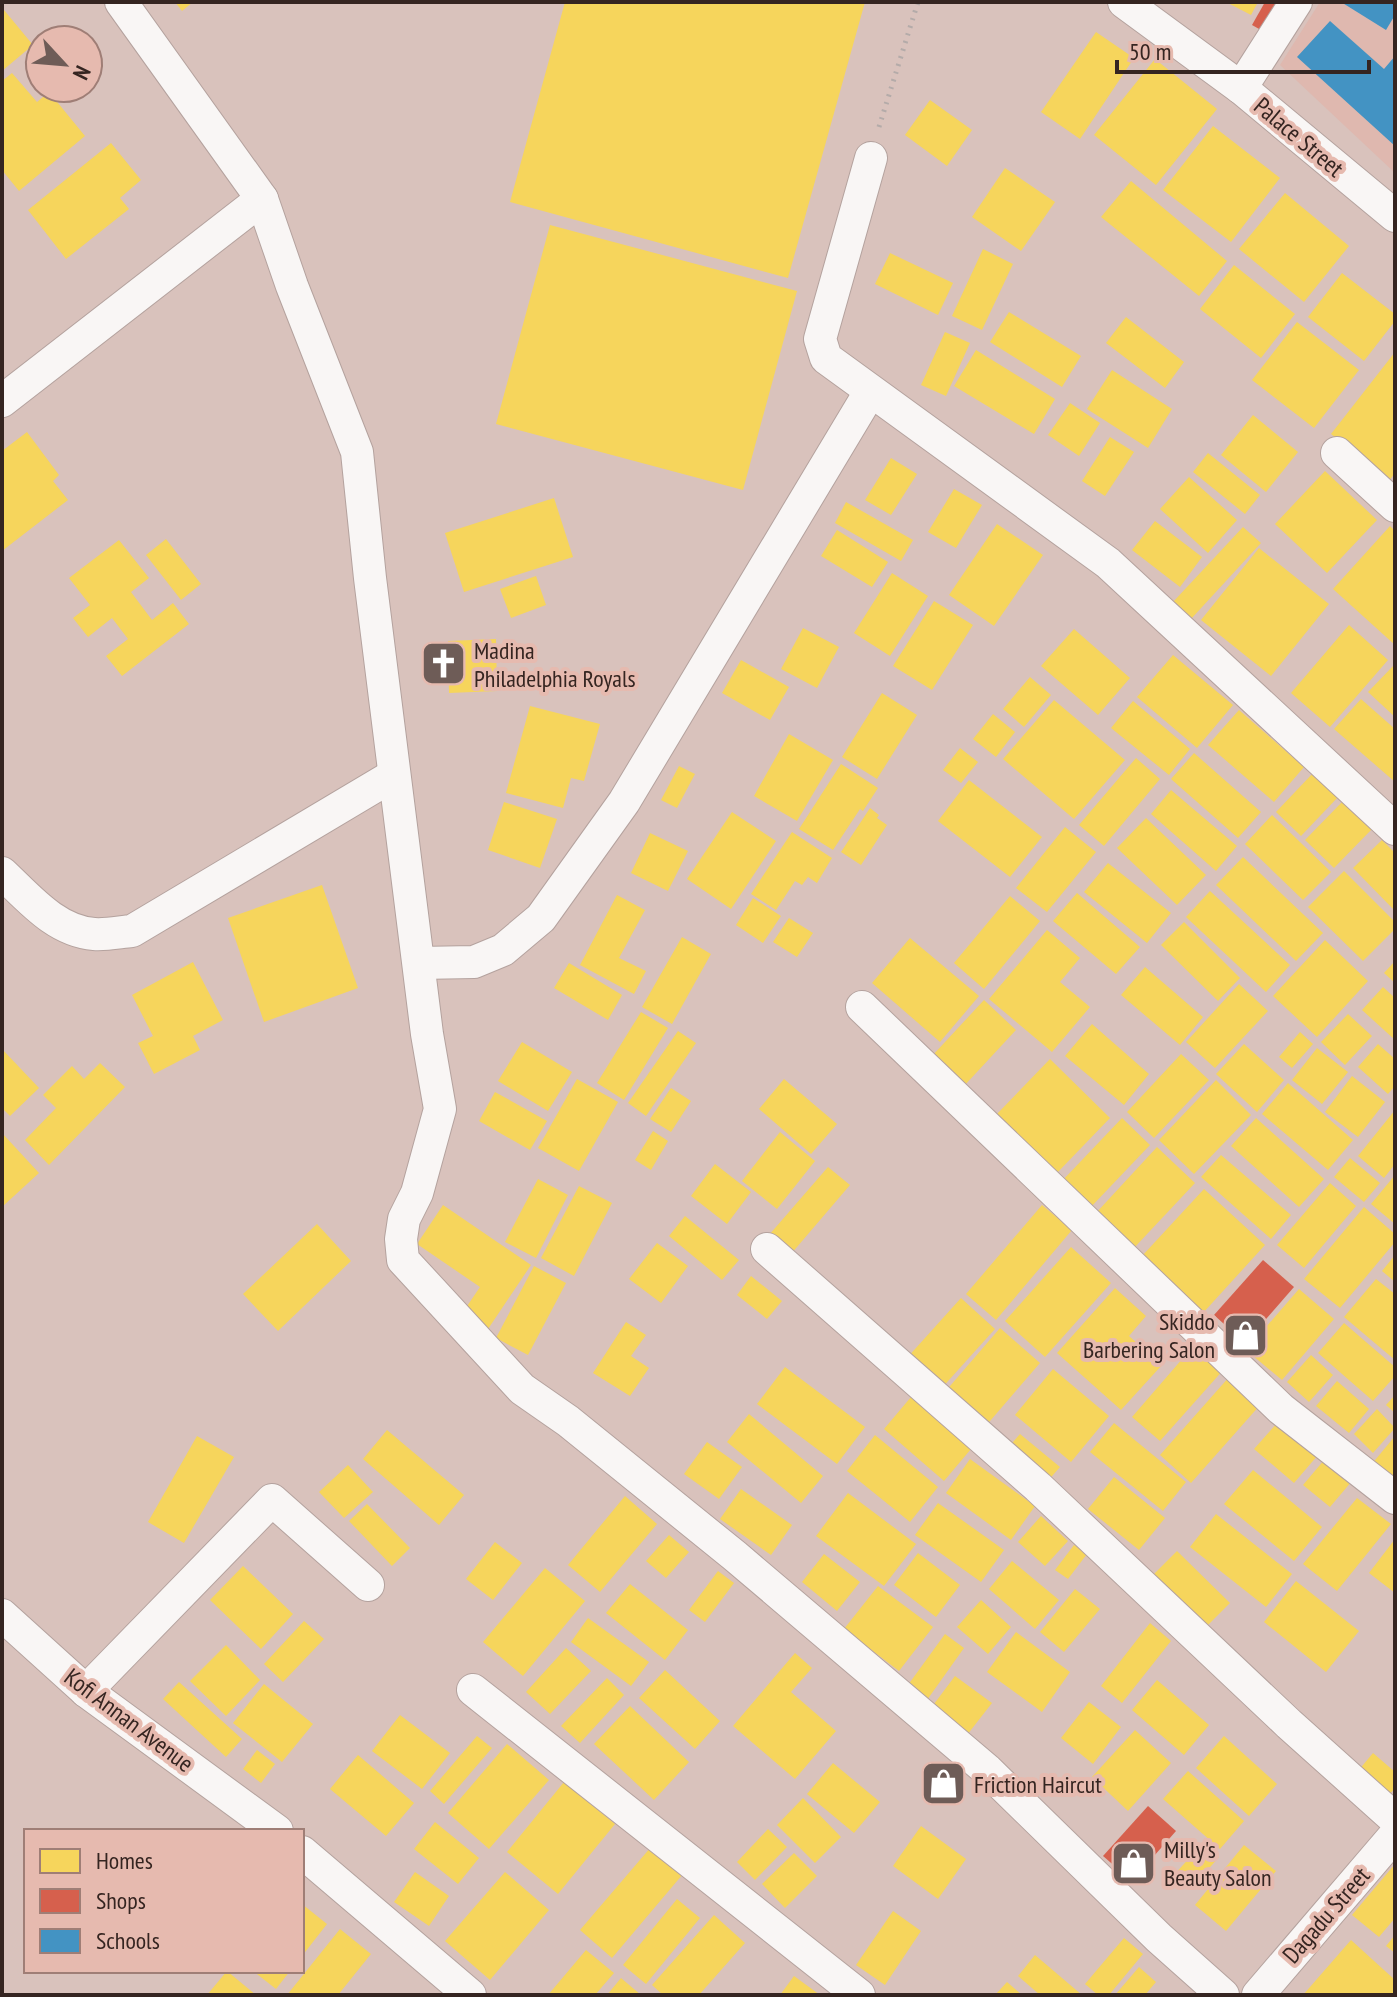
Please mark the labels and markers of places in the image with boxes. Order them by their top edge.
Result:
place label: Madina Philadelphia Royals [474,635,636,694]
church icon: Madina Philadelphia Royals [419,640,467,688]
place label: Skiddo Barbering Salon [1083,1306,1215,1365]
shop icon: Skiddo Barbering Salon [1222,1311,1270,1359]
shop icon: Friction Haircut [919,1760,967,1808]
place label: Friction Haircut [974,1769,1102,1800]
place label: Milly's Beauty Salon [1164,1834,1271,1893]
shop icon: Milly's Beauty Salon [1109,1839,1157,1887]

